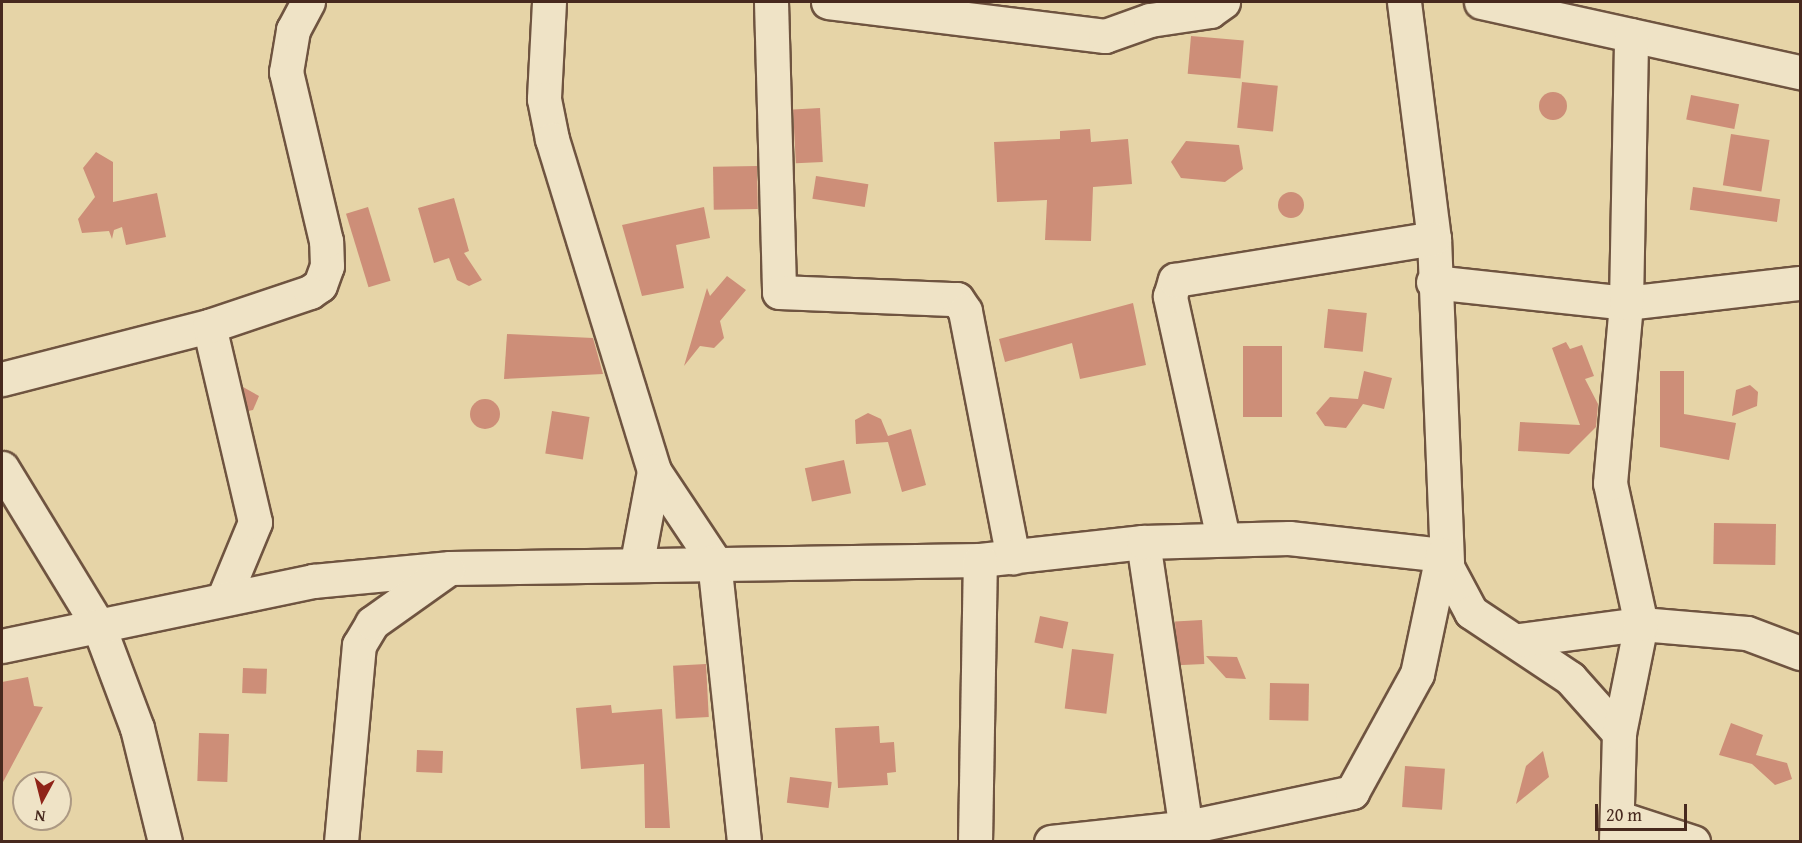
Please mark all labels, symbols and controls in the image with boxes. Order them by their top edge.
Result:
north arrow [12,771,72,831]
scale bar [1598,792,1690,830]
text: 20 m [1606,801,1642,828]
text: N [33,804,47,829]

